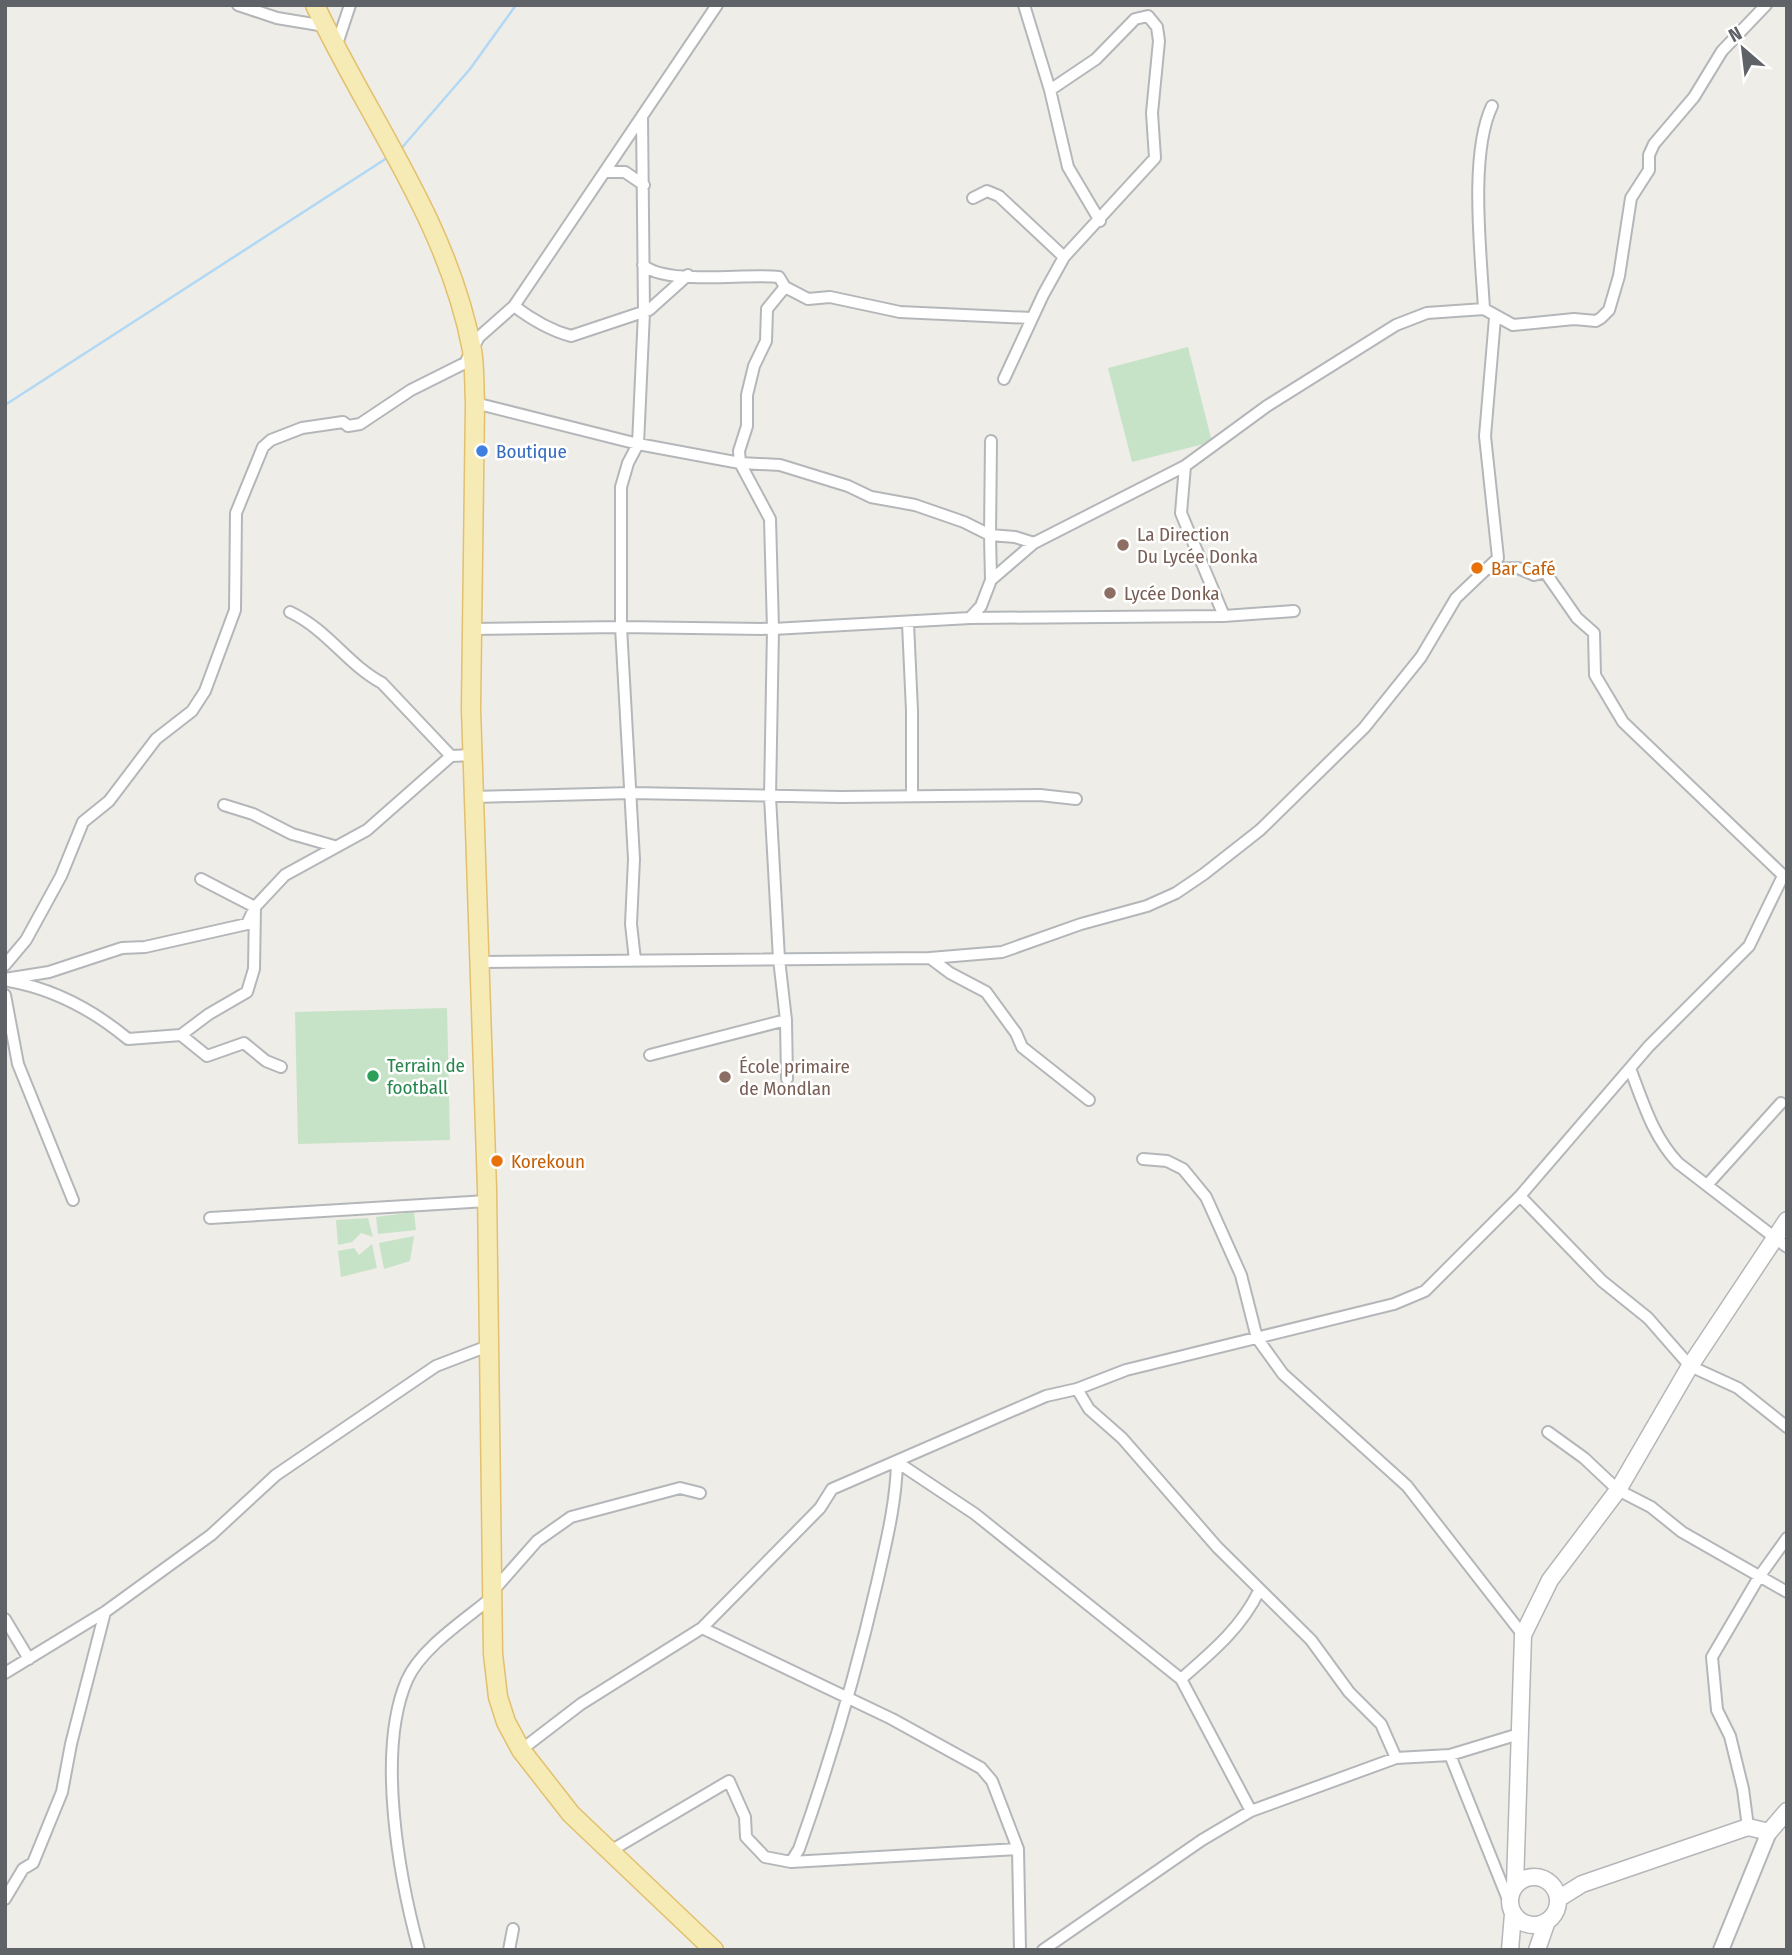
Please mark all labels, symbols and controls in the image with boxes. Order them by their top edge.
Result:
north arrow [1708,14,1778,84]
text: N [1725,22,1746,47]
place label: Boutique [496,440,567,463]
marker: Boutique [474,443,490,459]
place label: La Direction Du Lycée Donka [1137,523,1258,568]
marker: La Direction Du Lycée Donka [1115,537,1131,553]
place label: Bar Café [1491,557,1556,580]
marker: Bar Café [1469,560,1485,576]
place label: Lycée Donka [1124,582,1220,605]
marker: Lycée Donka [1102,585,1118,601]
place label: Terrain de football [387,1054,465,1099]
place label: École primaire de Mondlan [739,1055,850,1100]
marker: Terrain de football [365,1068,381,1084]
marker: École primaire de Mondlan [717,1069,733,1085]
place label: Korekoun [511,1150,585,1173]
marker: Korekoun [489,1153,505,1169]

